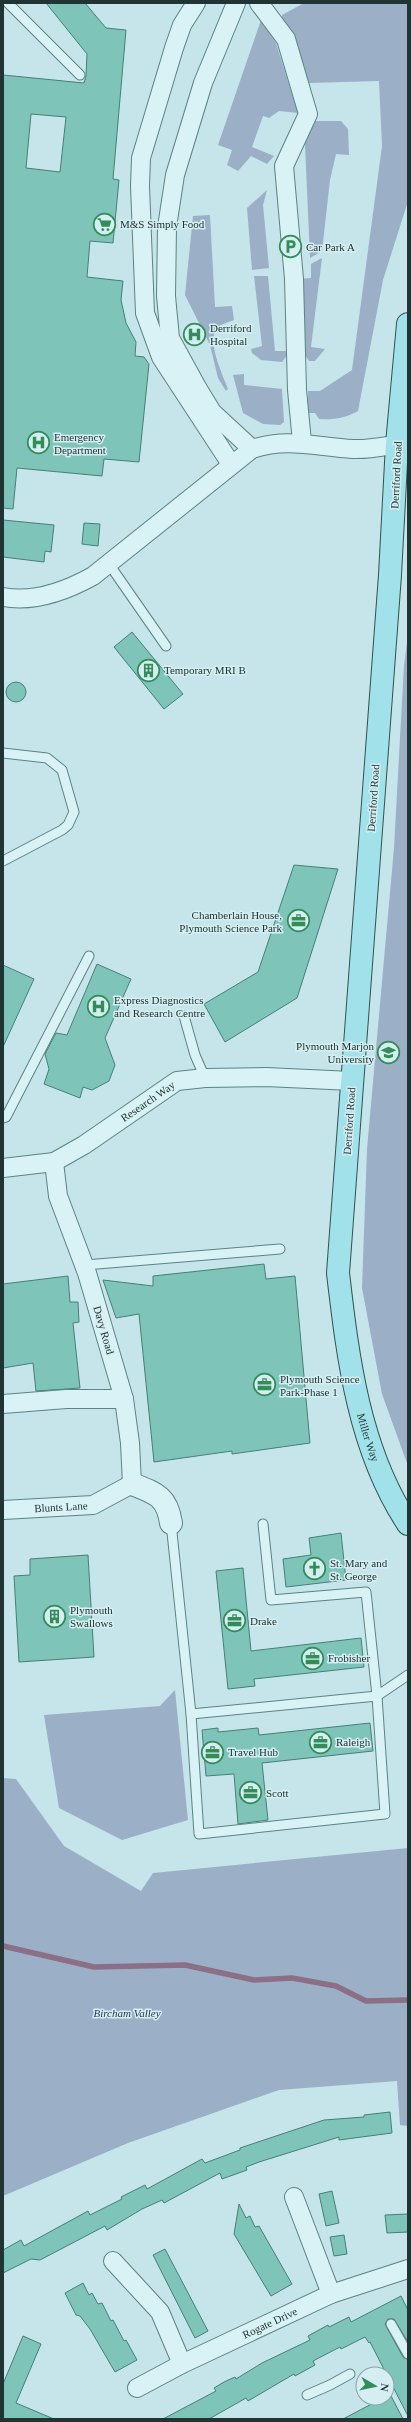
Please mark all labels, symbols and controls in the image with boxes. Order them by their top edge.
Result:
supermarket icon: M&S Simply Food [92,211,118,237]
place label: M&S Simply Food [120,218,205,230]
parking icon: Car Park A [277,234,303,260]
place label: Car Park A [306,241,355,253]
hospital icon: Derriford Hospital [182,321,208,347]
place label: Derriford Hospital [210,322,252,347]
hospital icon: Emergency Department [25,430,51,456]
place label: Emergency Department [54,431,106,456]
street label: Derriford Road [388,440,404,509]
building icon: Temporary MRI B [135,657,161,683]
place label: Temporary MRI B [164,664,246,676]
street label: Derriford Road [365,763,381,832]
office icon: Chamberlain House, Plymouth Science Park [285,908,311,934]
place label: Chamberlain House, Plymouth Science Park [179,909,282,934]
hospital icon: Express Diagnostics and Research Centre [86,993,112,1019]
place label: Express Diagnostics and Research Centre [114,994,205,1019]
school or university icon: Plymouth Marjon University [376,1039,402,1065]
place label: Plymouth Marjon University [296,1040,374,1065]
street label: Research Way [118,1078,177,1124]
street label: Derriford Road [341,1086,357,1155]
street label: Davy Road [91,1304,117,1356]
office icon: Plymouth Science Park-Phase 1 [252,1372,278,1398]
place label: Plymouth Science Park-Phase 1 [280,1373,360,1398]
street label: Miller Way [355,1412,382,1464]
street label: Blunts Lane [34,1499,88,1514]
church icon: St. Mary and St. George [302,1556,328,1582]
place label: St. Mary and St. George [330,1557,388,1582]
building icon: Plymouth Swallows [41,1603,67,1629]
place label: Plymouth Swallows [70,1604,113,1629]
office icon: Drake [222,1608,248,1634]
place label: Drake [250,1615,277,1627]
office icon: Frobisher [299,1645,325,1671]
place label: Frobisher [328,1652,371,1664]
office icon: Raleigh [308,1729,334,1755]
place label: Raleigh [336,1736,371,1748]
office icon: Travel Hub [199,1739,225,1765]
place label: Travel Hub [228,1746,279,1758]
office icon: Scott [237,1780,263,1806]
place label: Scott [266,1787,289,1799]
park label: Bircham Valley [93,2007,161,2019]
street label: Rogate Drive [241,2305,299,2341]
north arrow [355,2366,395,2406]
text: N [378,2383,391,2392]

